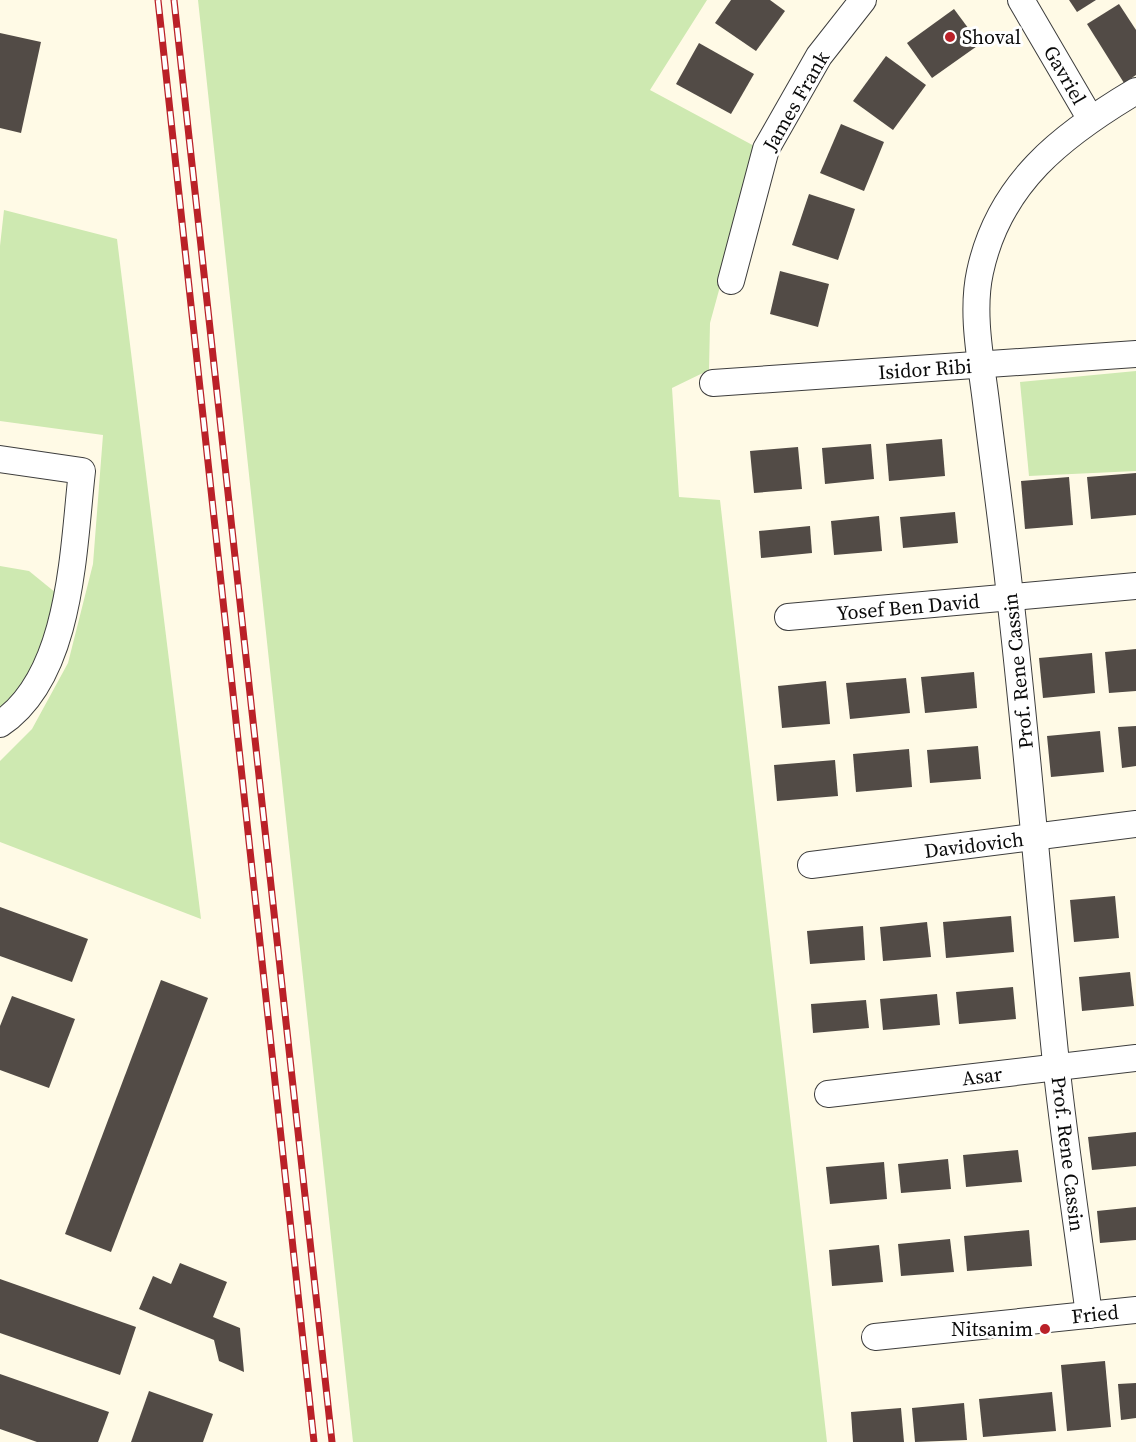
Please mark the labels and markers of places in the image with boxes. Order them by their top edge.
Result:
place label: Shoval [962,23,1021,51]
marker: Shoval [943,30,957,44]
place label: Nitsanim [951,1315,1033,1343]
marker: Nitsanim [1038,1322,1052,1336]

